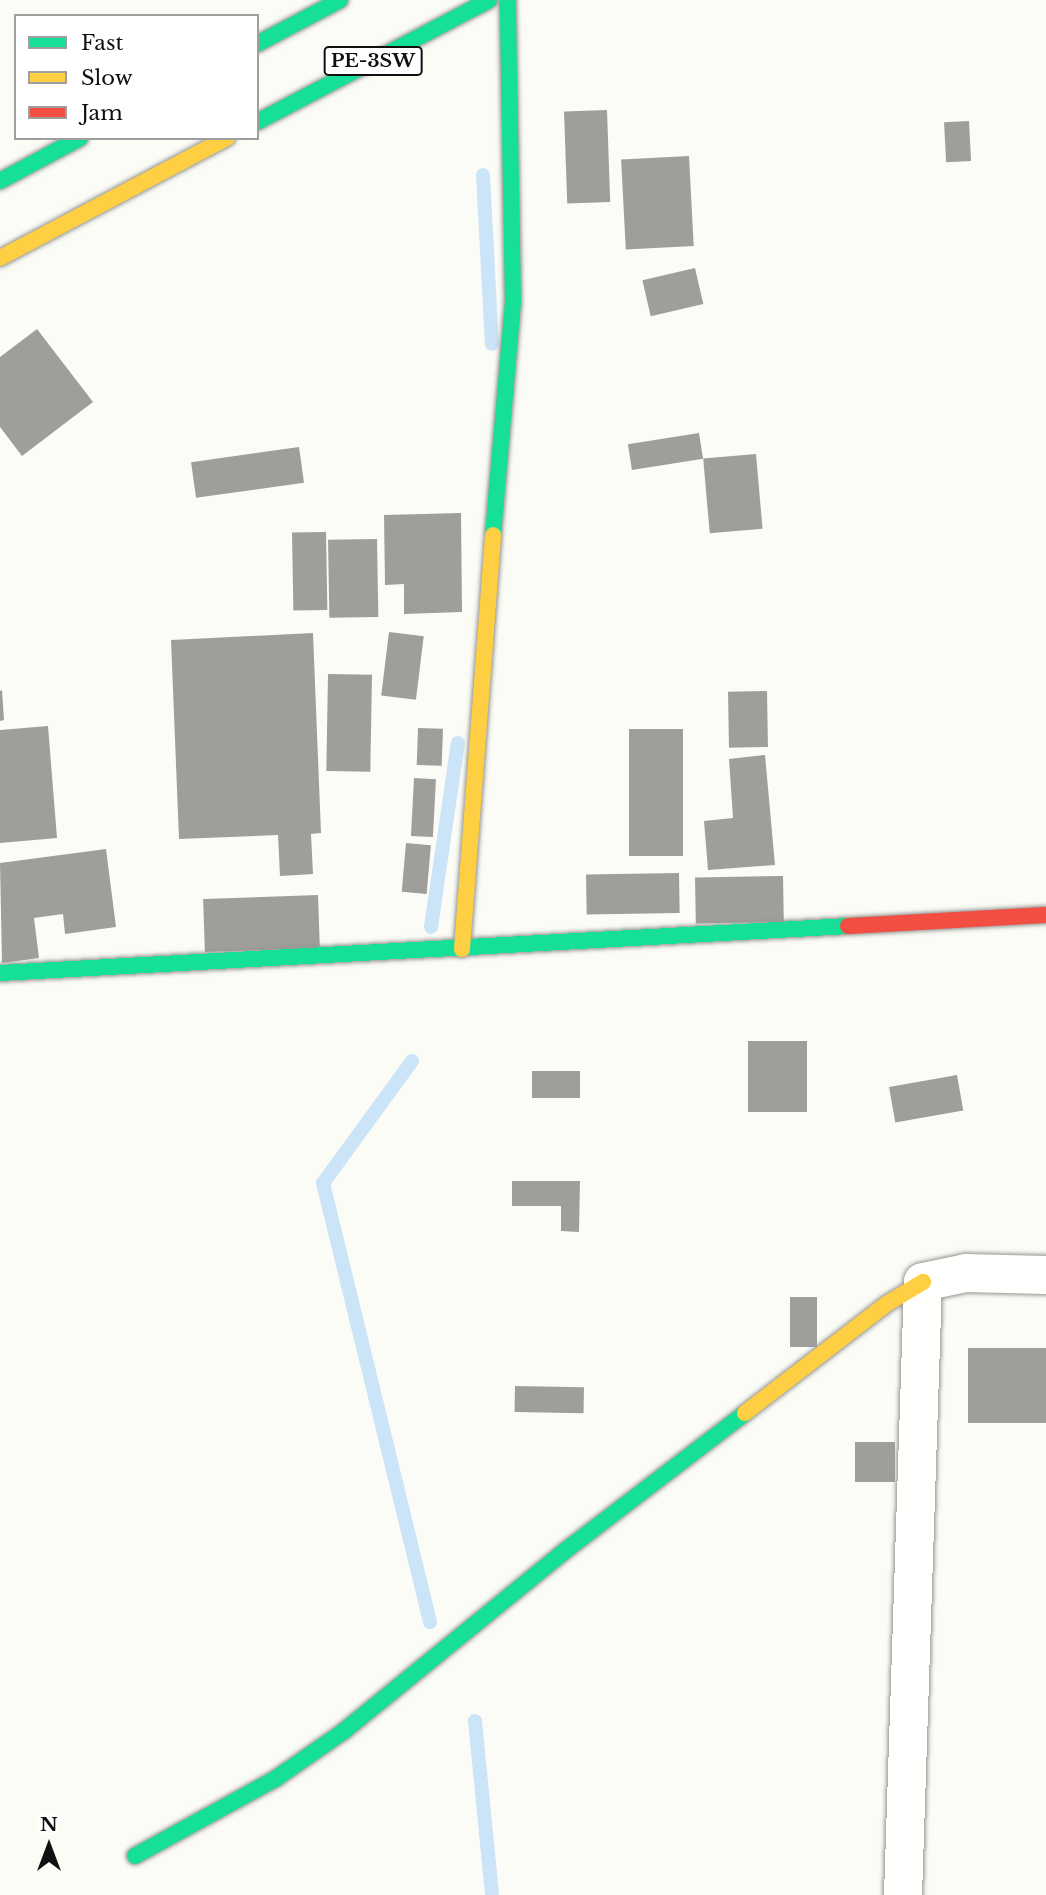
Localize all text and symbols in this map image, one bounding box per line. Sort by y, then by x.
legend [14,14,259,140]
text: Fast [81,30,123,56]
road number: PE-3SW [322,45,424,76]
text: Slow [81,65,133,91]
text: Jam [81,100,123,126]
north arrow [14,1811,84,1881]
text: N [40,1813,58,1836]

